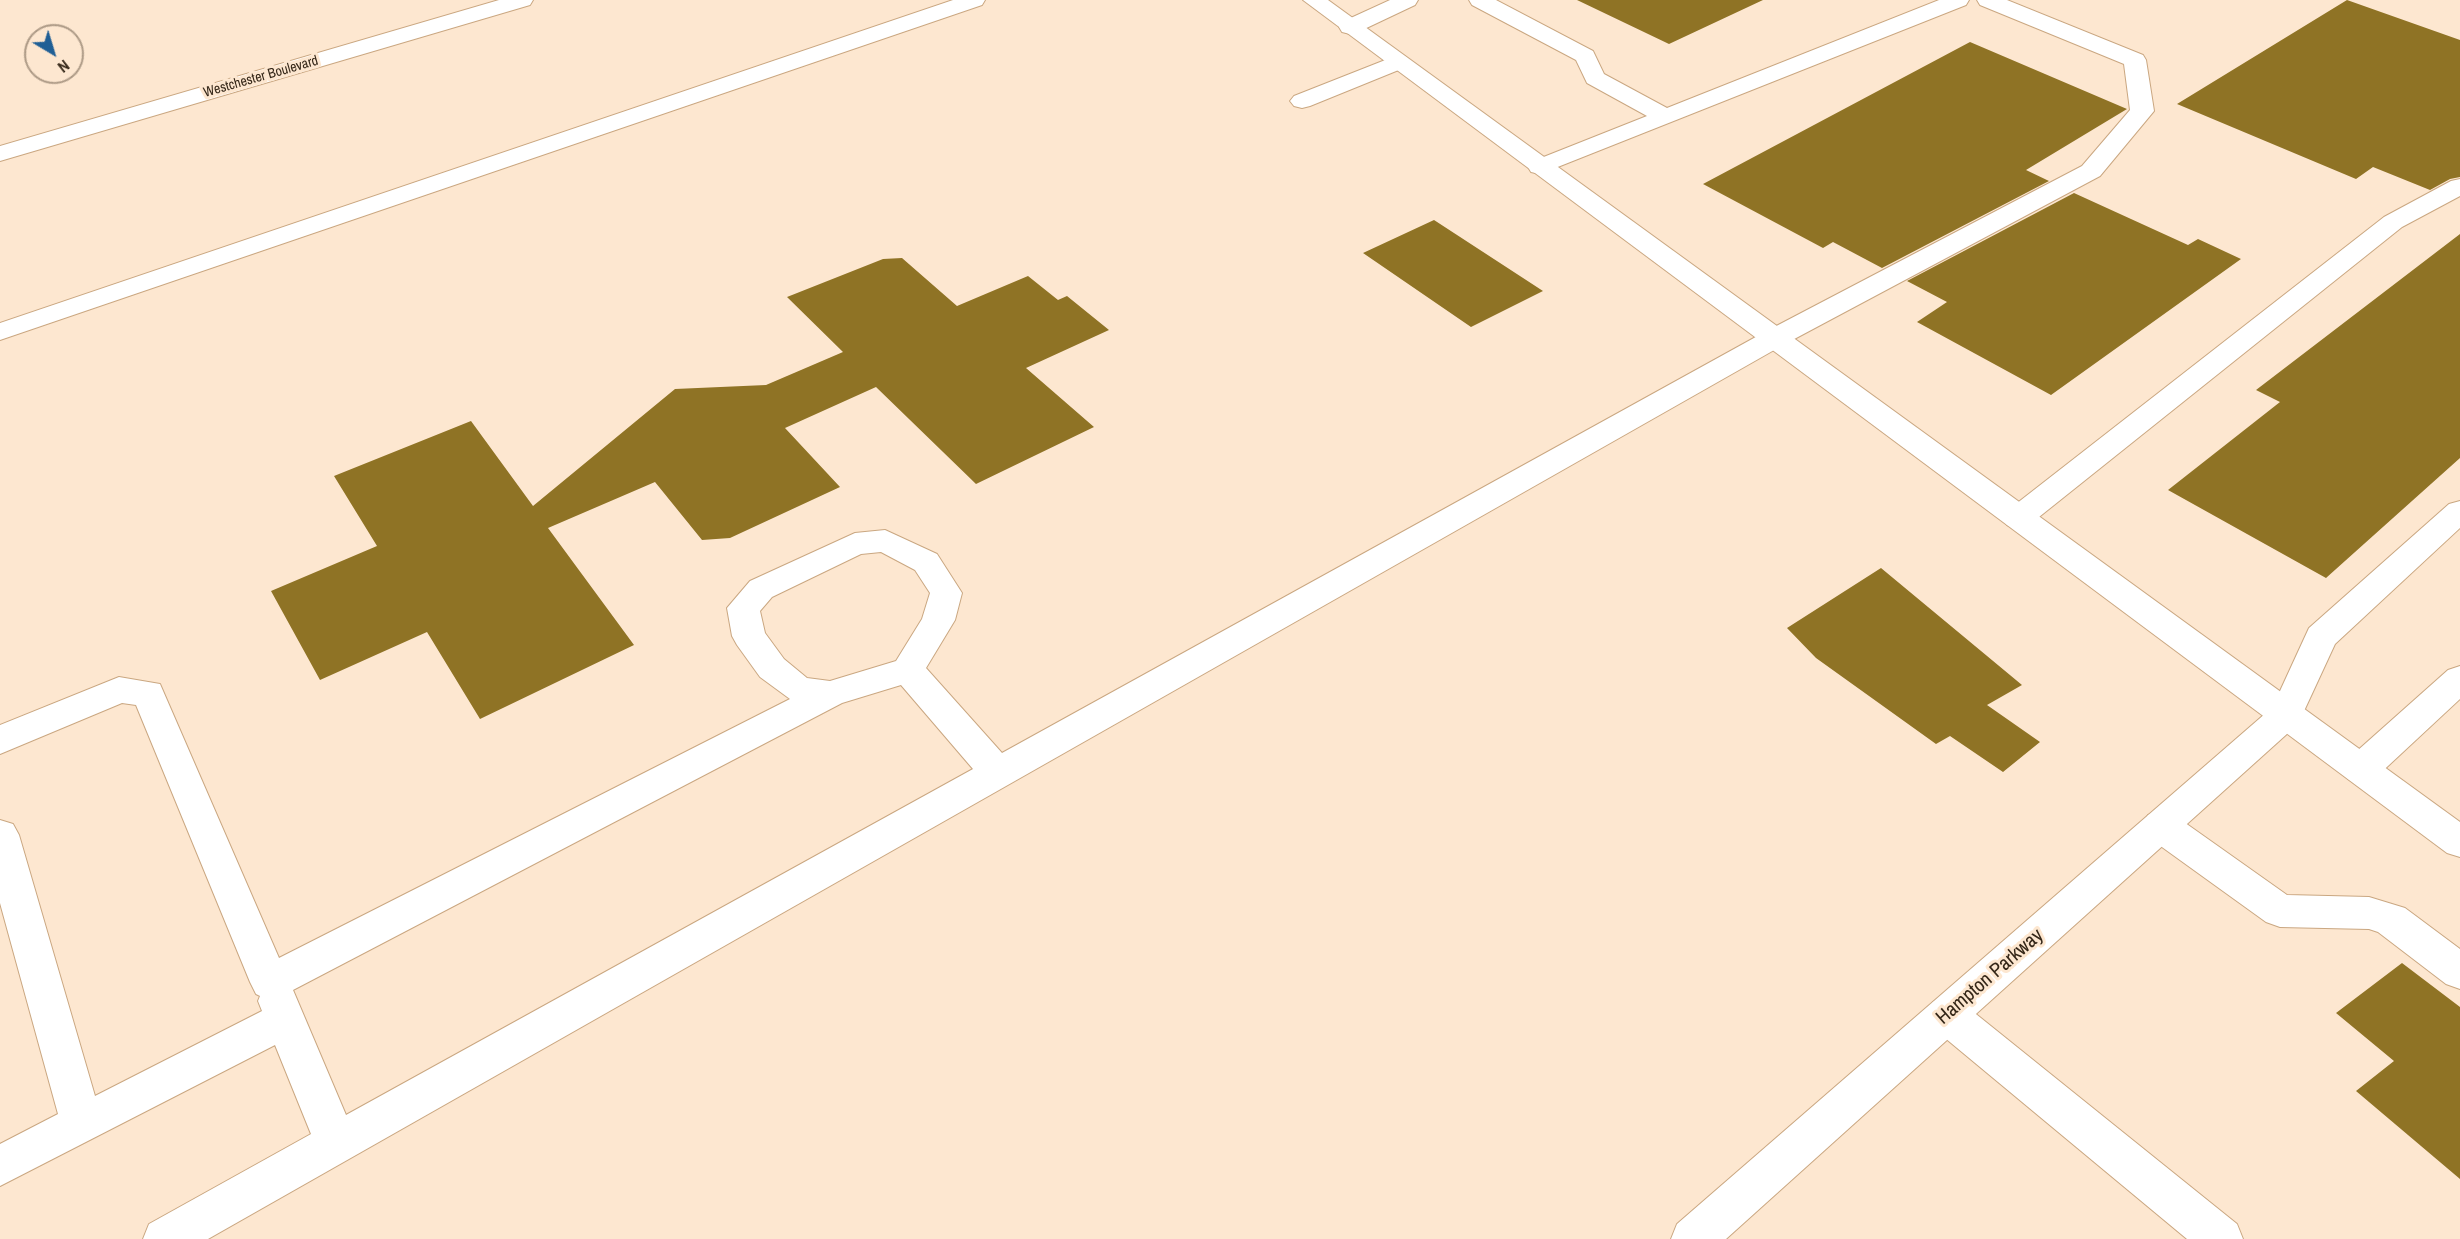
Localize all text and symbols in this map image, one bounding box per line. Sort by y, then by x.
north arrow [24,24,84,84]
street label: Westchester Boulevard [202,53,320,101]
text: N [53,55,74,78]
street label: Hampton Parkway [1932,924,2048,1030]

